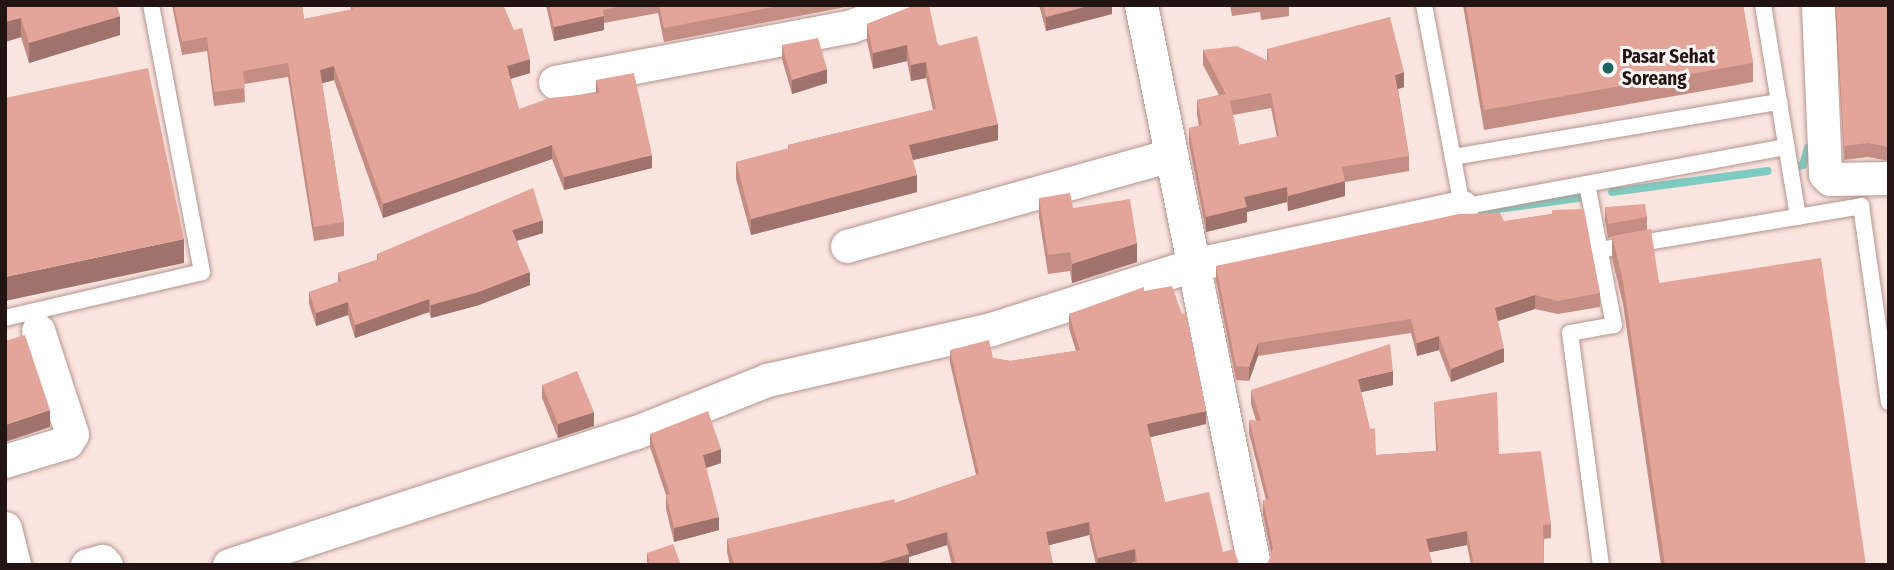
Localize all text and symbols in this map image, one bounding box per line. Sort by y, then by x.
place label: Pasar Sehat Soreang [1622,46,1715,90]
marker: Pasar Sehat Soreang [1600,60,1616,76]

